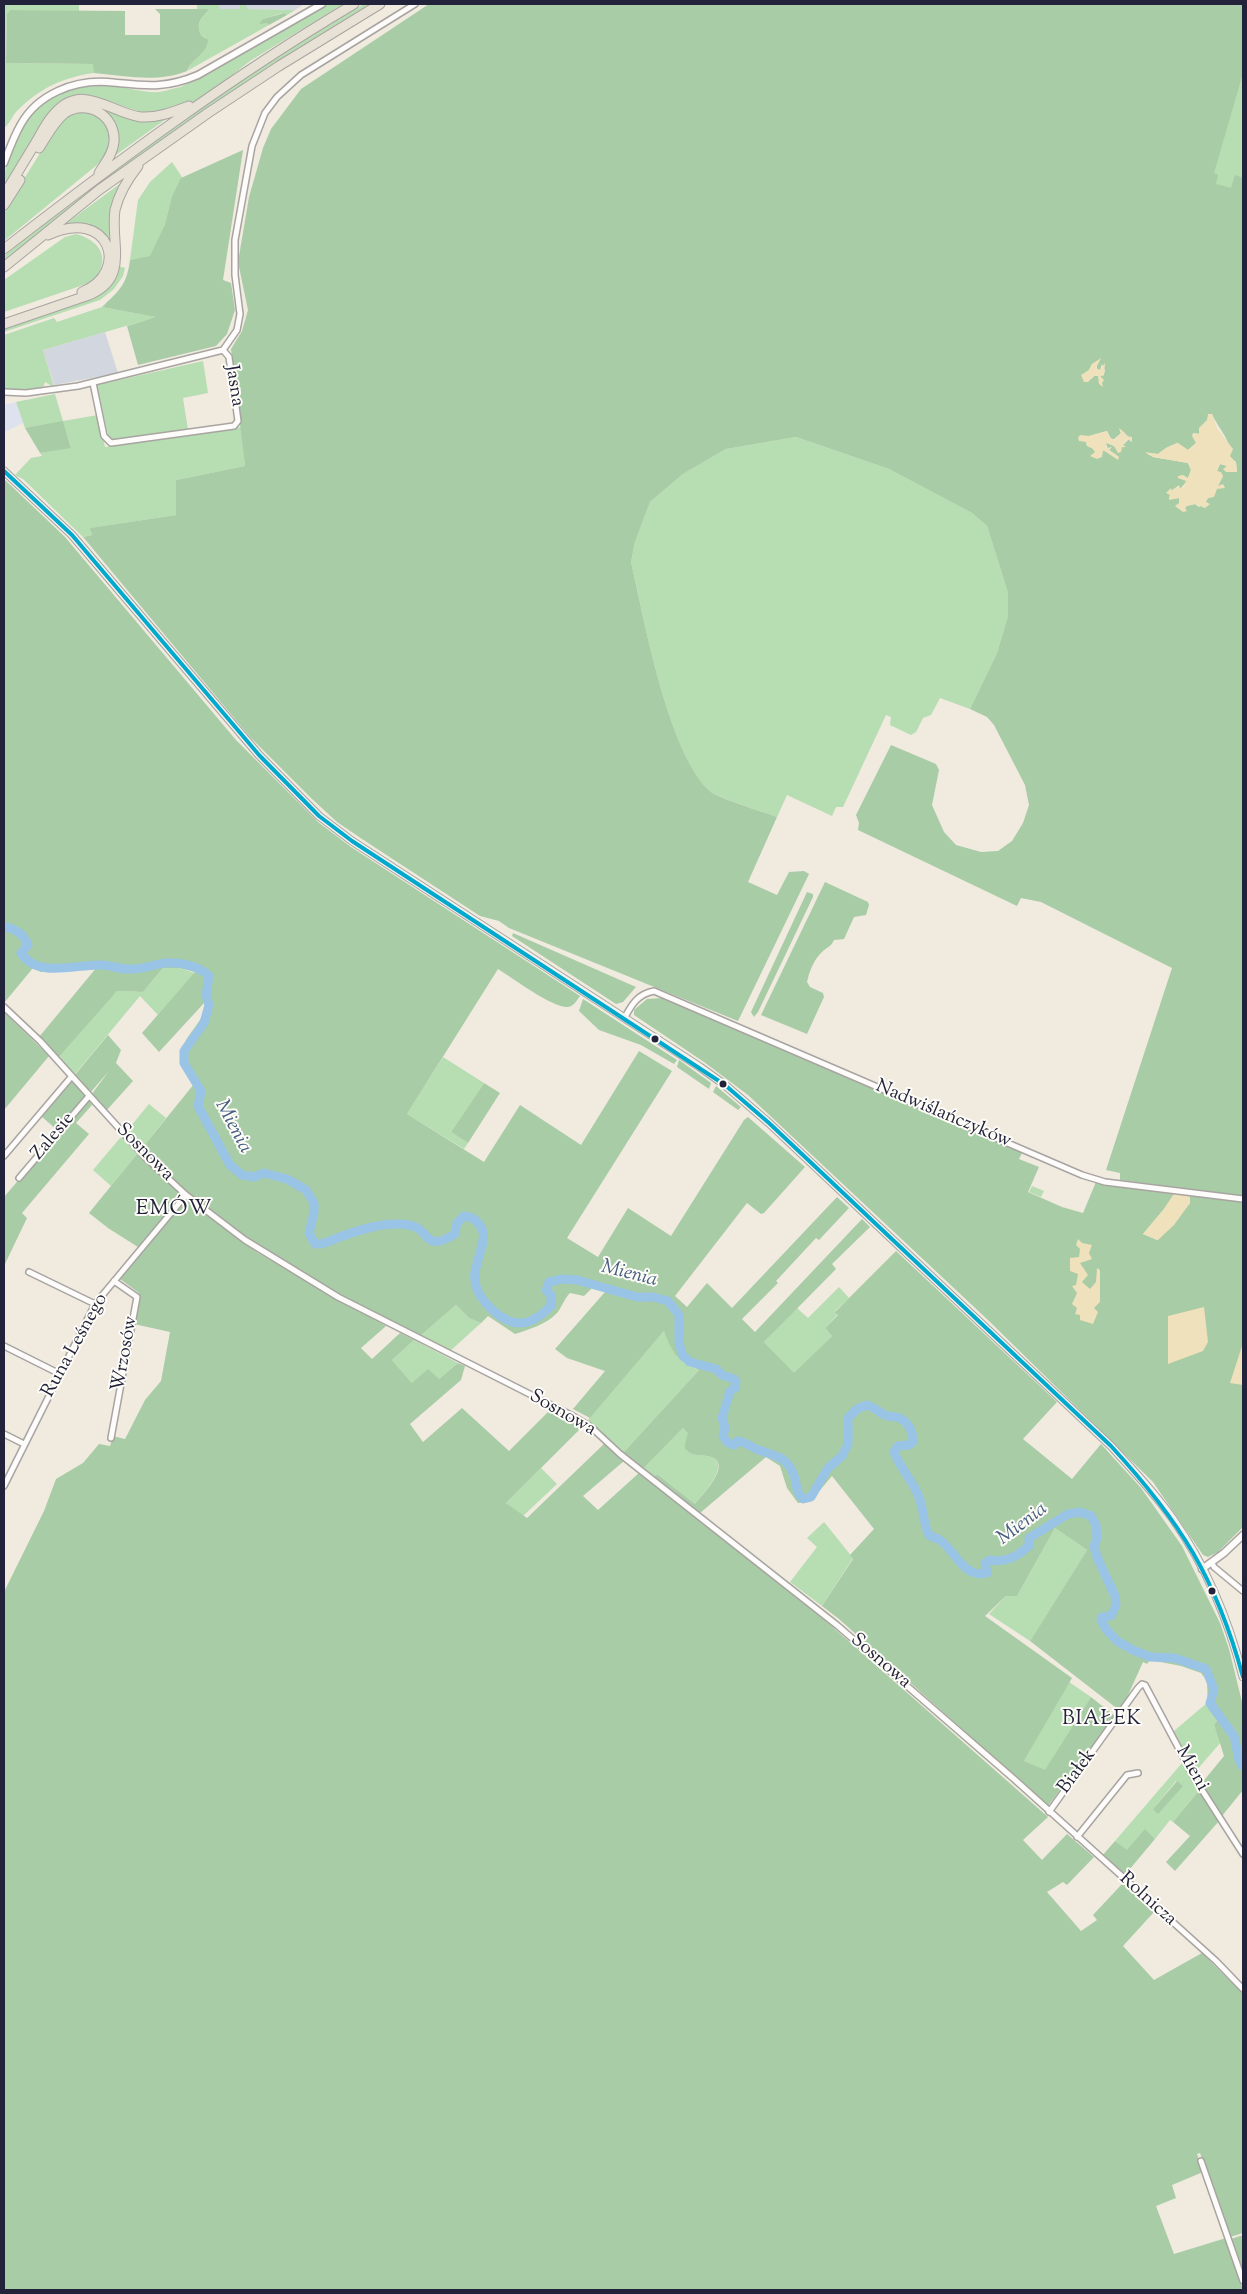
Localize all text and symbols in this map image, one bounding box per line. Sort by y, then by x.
street label: Jasna [218,364,248,408]
unlabelled marker [650,1034,660,1044]
street label: Nadwiślańczyków [872,1076,1014,1154]
unlabelled marker [718,1079,728,1089]
water label: Mienia [208,1096,256,1158]
street label: Zalesie [28,1109,80,1165]
street label: Sosnowa [110,1119,178,1187]
district label: EMÓW [135,1197,213,1223]
water label: Mienia [598,1256,660,1294]
street label: Runa Leśnego [38,1290,114,1402]
street label: Wrzosów [108,1314,144,1394]
street label: Sosnowa [525,1386,599,1442]
water label: Mienia [993,1498,1053,1552]
unlabelled marker [1207,1586,1217,1596]
street label: Sosnowa [845,1629,915,1695]
district label: BIAŁEK [1061,1709,1143,1733]
street label: Mieni [1169,1742,1213,1796]
street label: Białek [1054,1745,1102,1799]
street label: Rolnicza [1113,1868,1181,1932]

